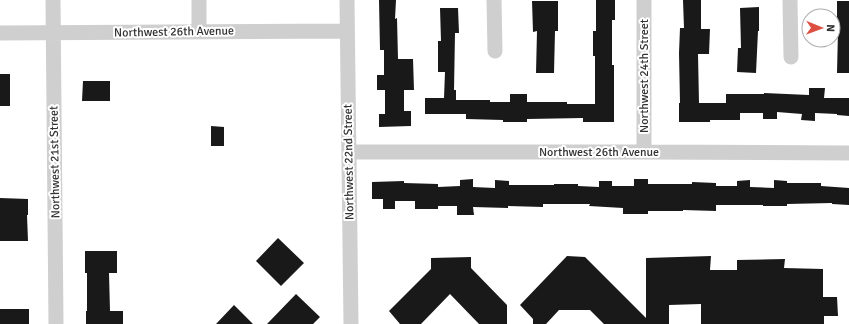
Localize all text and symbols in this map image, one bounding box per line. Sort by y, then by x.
north arrow [801,8,841,48]
street label: Northwest 24th Street [637,19,652,133]
street label: Northwest 26th Avenue [114,23,234,41]
text: N [824,24,837,32]
street label: Northwest 22nd Street [340,104,358,220]
street label: Northwest 21st Street [47,106,63,218]
street label: Northwest 26th Avenue [539,145,659,160]

